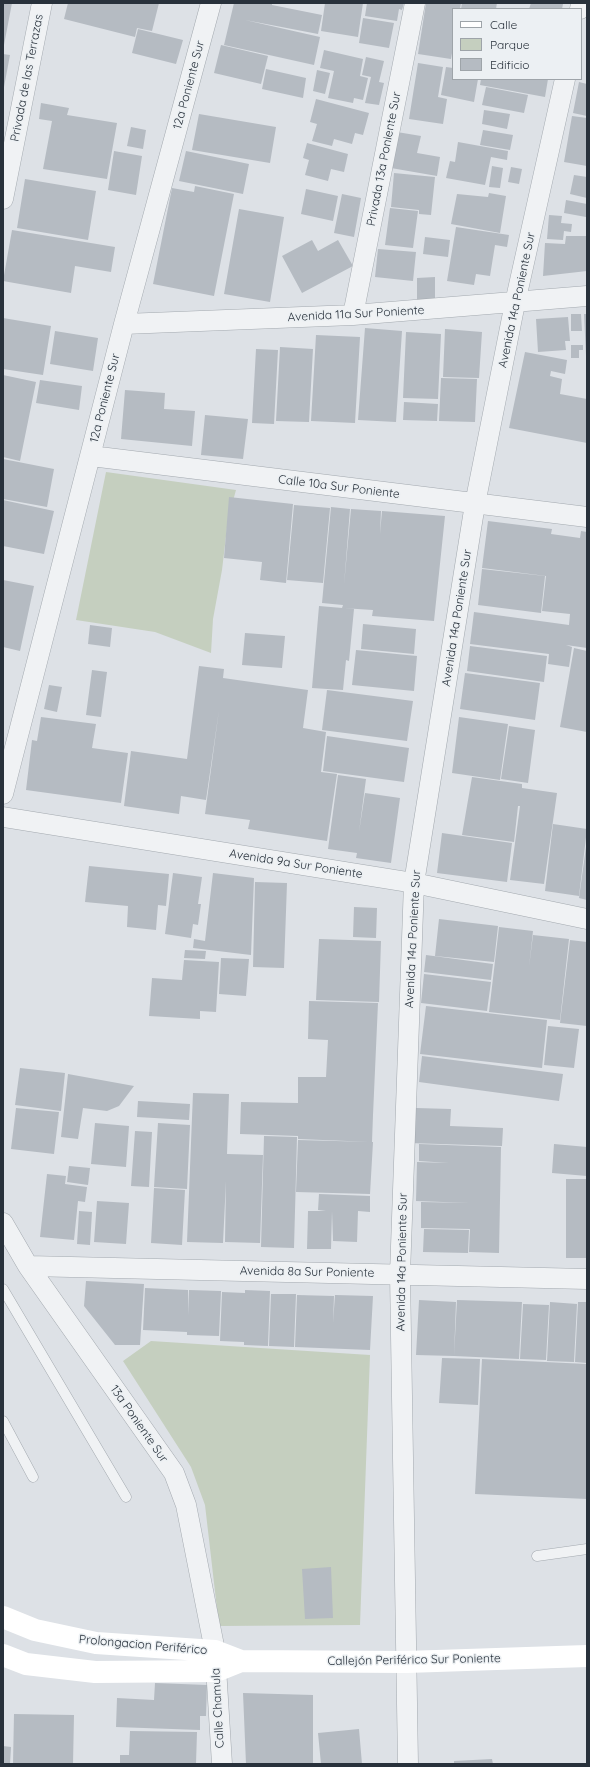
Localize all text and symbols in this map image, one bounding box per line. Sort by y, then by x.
legend [452,8,582,80]
street label: Privada de las Terrazas [8,13,46,143]
text: Calle [490,17,517,32]
text: Parque [490,37,530,52]
street label: 12a Poniente Sur [170,39,208,131]
text: Edificio [490,57,530,72]
street label: Privada 13a Poniente Sur [364,90,404,228]
street label: Avenida 14a Poniente Sur [496,231,538,369]
street label: Avenida 11a Sur Poniente [287,303,425,325]
street label: 12a Poniente Sur [87,352,123,444]
street label: Calle 10a Sur Poniente [277,472,401,502]
street label: Avenida 14a Poniente Sur [439,548,475,688]
street label: Avenida 9a Sur Poniente [228,846,364,882]
street label: Avenida 14a Poniente Sur [402,869,424,1009]
street label: Avenida 14a Poniente Sur [394,1193,410,1331]
street label: Avenida 8a Sur Poniente [240,1264,374,1280]
street label: 13a Poniente Sur [107,1383,171,1465]
street label: Prolongacion Periférico [78,1632,208,1658]
street label: Callejón Periférico Sur Poniente [327,1651,501,1669]
street label: Calle Chamula [209,1668,227,1748]

